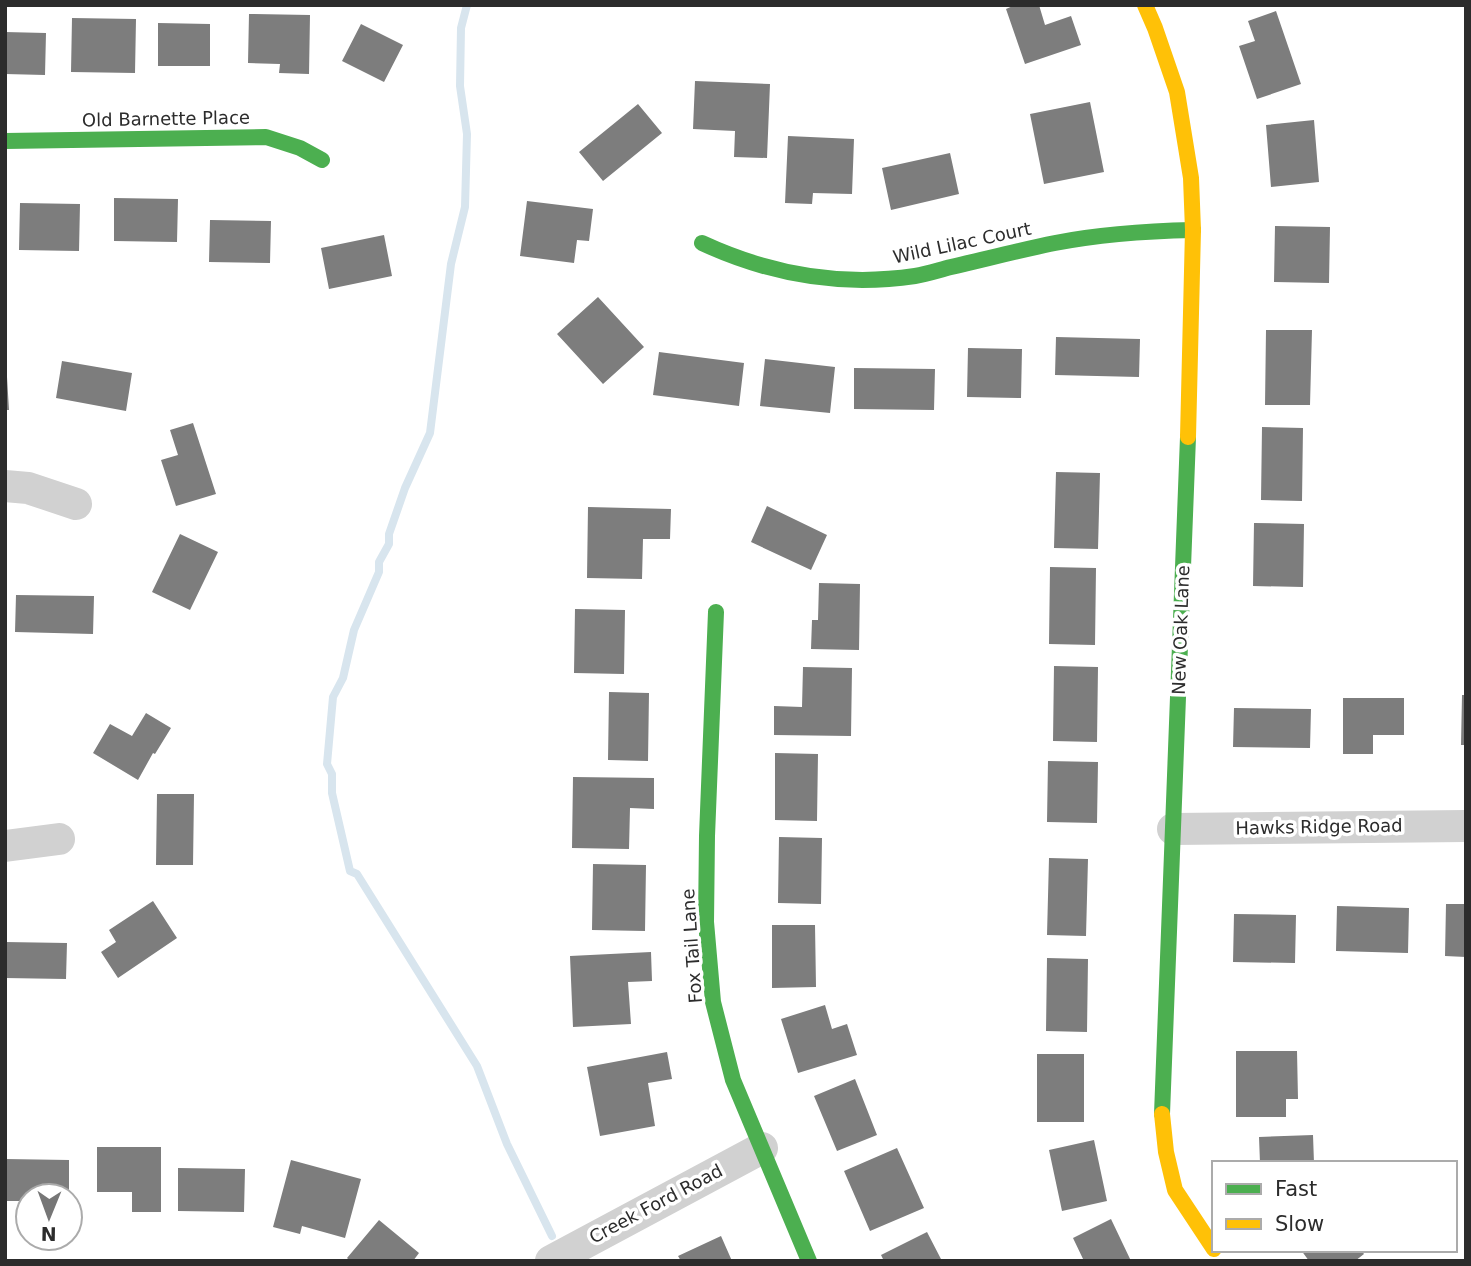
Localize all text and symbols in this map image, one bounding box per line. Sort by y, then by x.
street label: Old Barnette Place [82,107,250,130]
street label: Wild Lilac Court [891,218,1033,267]
street label: New Oak Lane [1168,565,1193,695]
street label: Hawks Ridge Road [1235,815,1403,838]
street label: Fox Tail Lane [677,888,706,1004]
street label: Creek Ford Road [585,1160,726,1248]
legend [1212,1161,1457,1252]
text: Fast [1275,1177,1317,1201]
north arrow [14,1182,84,1252]
text: Slow [1275,1212,1324,1236]
text: N [41,1223,57,1245]

